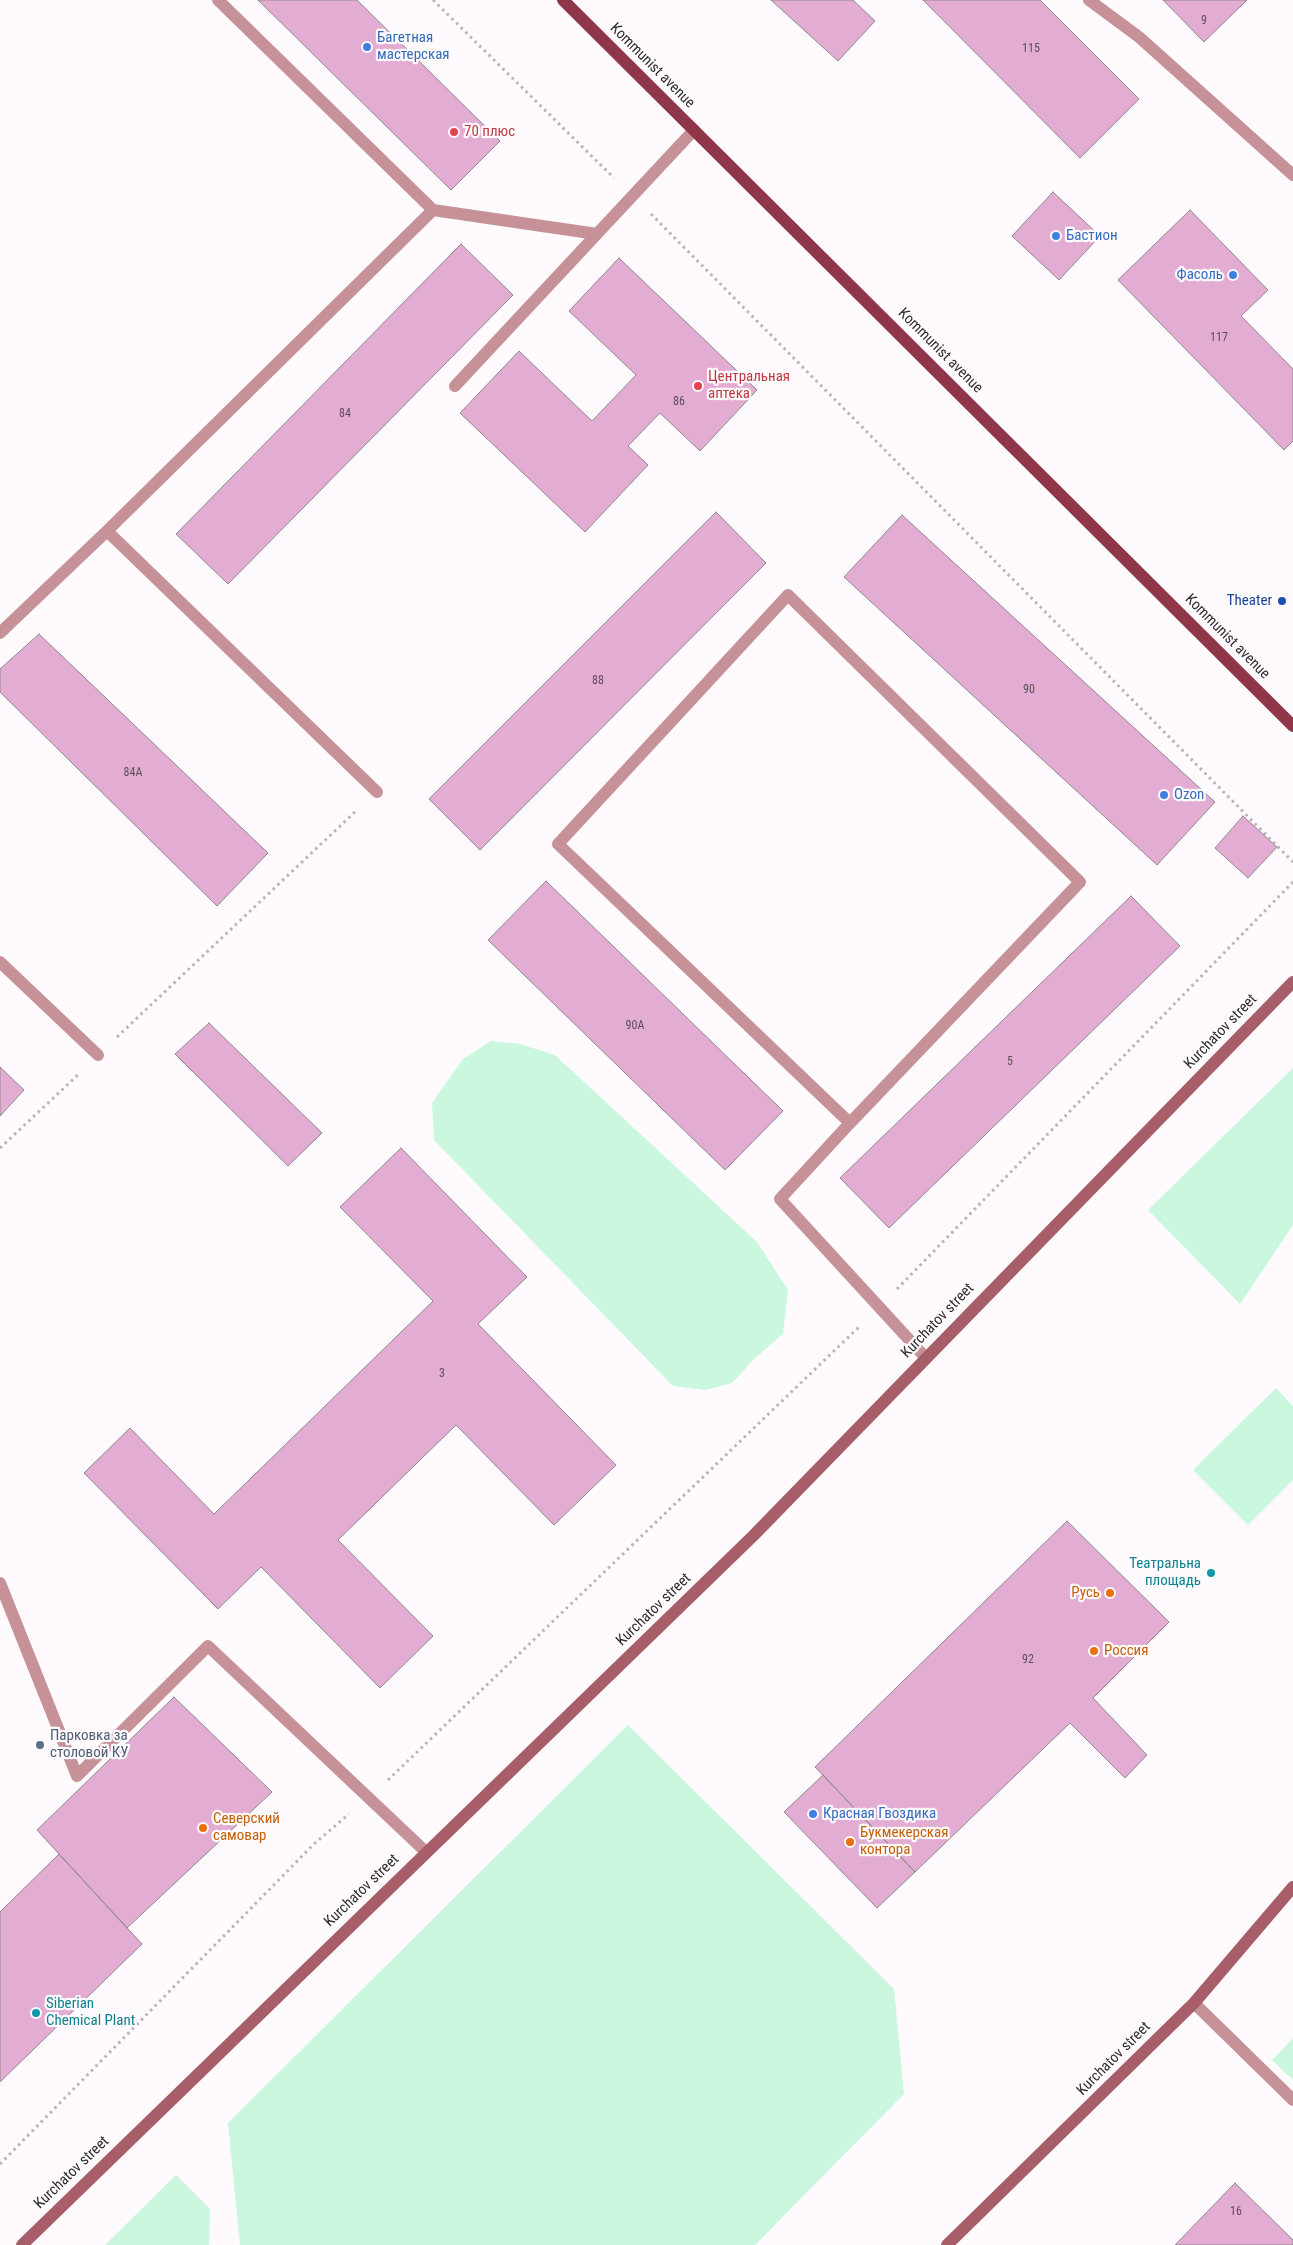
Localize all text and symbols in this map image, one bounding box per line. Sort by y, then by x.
house number: 9 [1201,14,1207,28]
street label: Kommunist avenue [606,20,698,112]
place label: Багетная мастерская [377,29,450,64]
marker: Багетная мастерская [361,41,373,53]
house number: 115 [1022,42,1040,56]
place label: 70 плюс [464,123,515,141]
marker: 70 плюс [448,126,460,138]
place label: Бастион [1066,227,1118,245]
marker: Бастион [1050,230,1062,242]
place label: Фасоль [1176,266,1223,284]
marker: Фасоль [1227,269,1239,281]
street label: Kommunist avenue [894,305,986,397]
house number: 117 [1210,331,1228,345]
place label: Центральная аптека [708,368,790,403]
marker: Центральная аптека [692,380,704,392]
house number: 86 [673,395,685,409]
house number: 84 [339,407,351,421]
street label: Kommunist avenue [1181,591,1273,683]
place label: Theater [1227,592,1272,610]
marker: Theater [1276,595,1288,607]
house number: 88 [592,674,604,688]
house number: 90 [1023,683,1035,697]
house number: 84А [124,766,142,780]
place label: Ozon [1174,786,1204,804]
marker: Ozon [1158,789,1170,801]
street label: Kurchatov street [1181,991,1261,1073]
house number: 90А [626,1019,644,1033]
house number: 5 [1007,1055,1013,1069]
street label: Kurchatov street [898,1280,978,1362]
house number: 3 [439,1367,445,1381]
place label: Театральна площадь [1129,1555,1201,1590]
marker: Театральна площадь [1205,1567,1217,1579]
street label: Kurchatov street [613,1570,695,1650]
place label: Русь [1071,1584,1100,1602]
marker: Русь [1104,1587,1116,1599]
place label: Россия [1104,1642,1148,1660]
marker: Россия [1088,1645,1100,1657]
house number: 92 [1022,1653,1034,1667]
place label: Парковка за столовой КУ [50,1727,128,1762]
marker: Парковка за столовой КУ [34,1739,46,1751]
place label: Красная Гвоздика [823,1805,936,1823]
marker: Красная Гвоздика [807,1808,819,1820]
place label: Северский самовар [213,1810,280,1845]
marker: Северский самовар [197,1822,209,1834]
place label: Букмекерская контора [860,1824,948,1859]
marker: Букмекерская контора [844,1836,856,1848]
street label: Kurchatov street [321,1851,403,1931]
place label: Siberian Chemical Plant [46,1995,135,2030]
marker: Siberian Chemical Plant [30,2007,42,2019]
street label: Kurchatov street [1073,2018,1155,2100]
street label: Kurchatov street [31,2133,113,2213]
house number: 16 [1230,2205,1242,2219]

